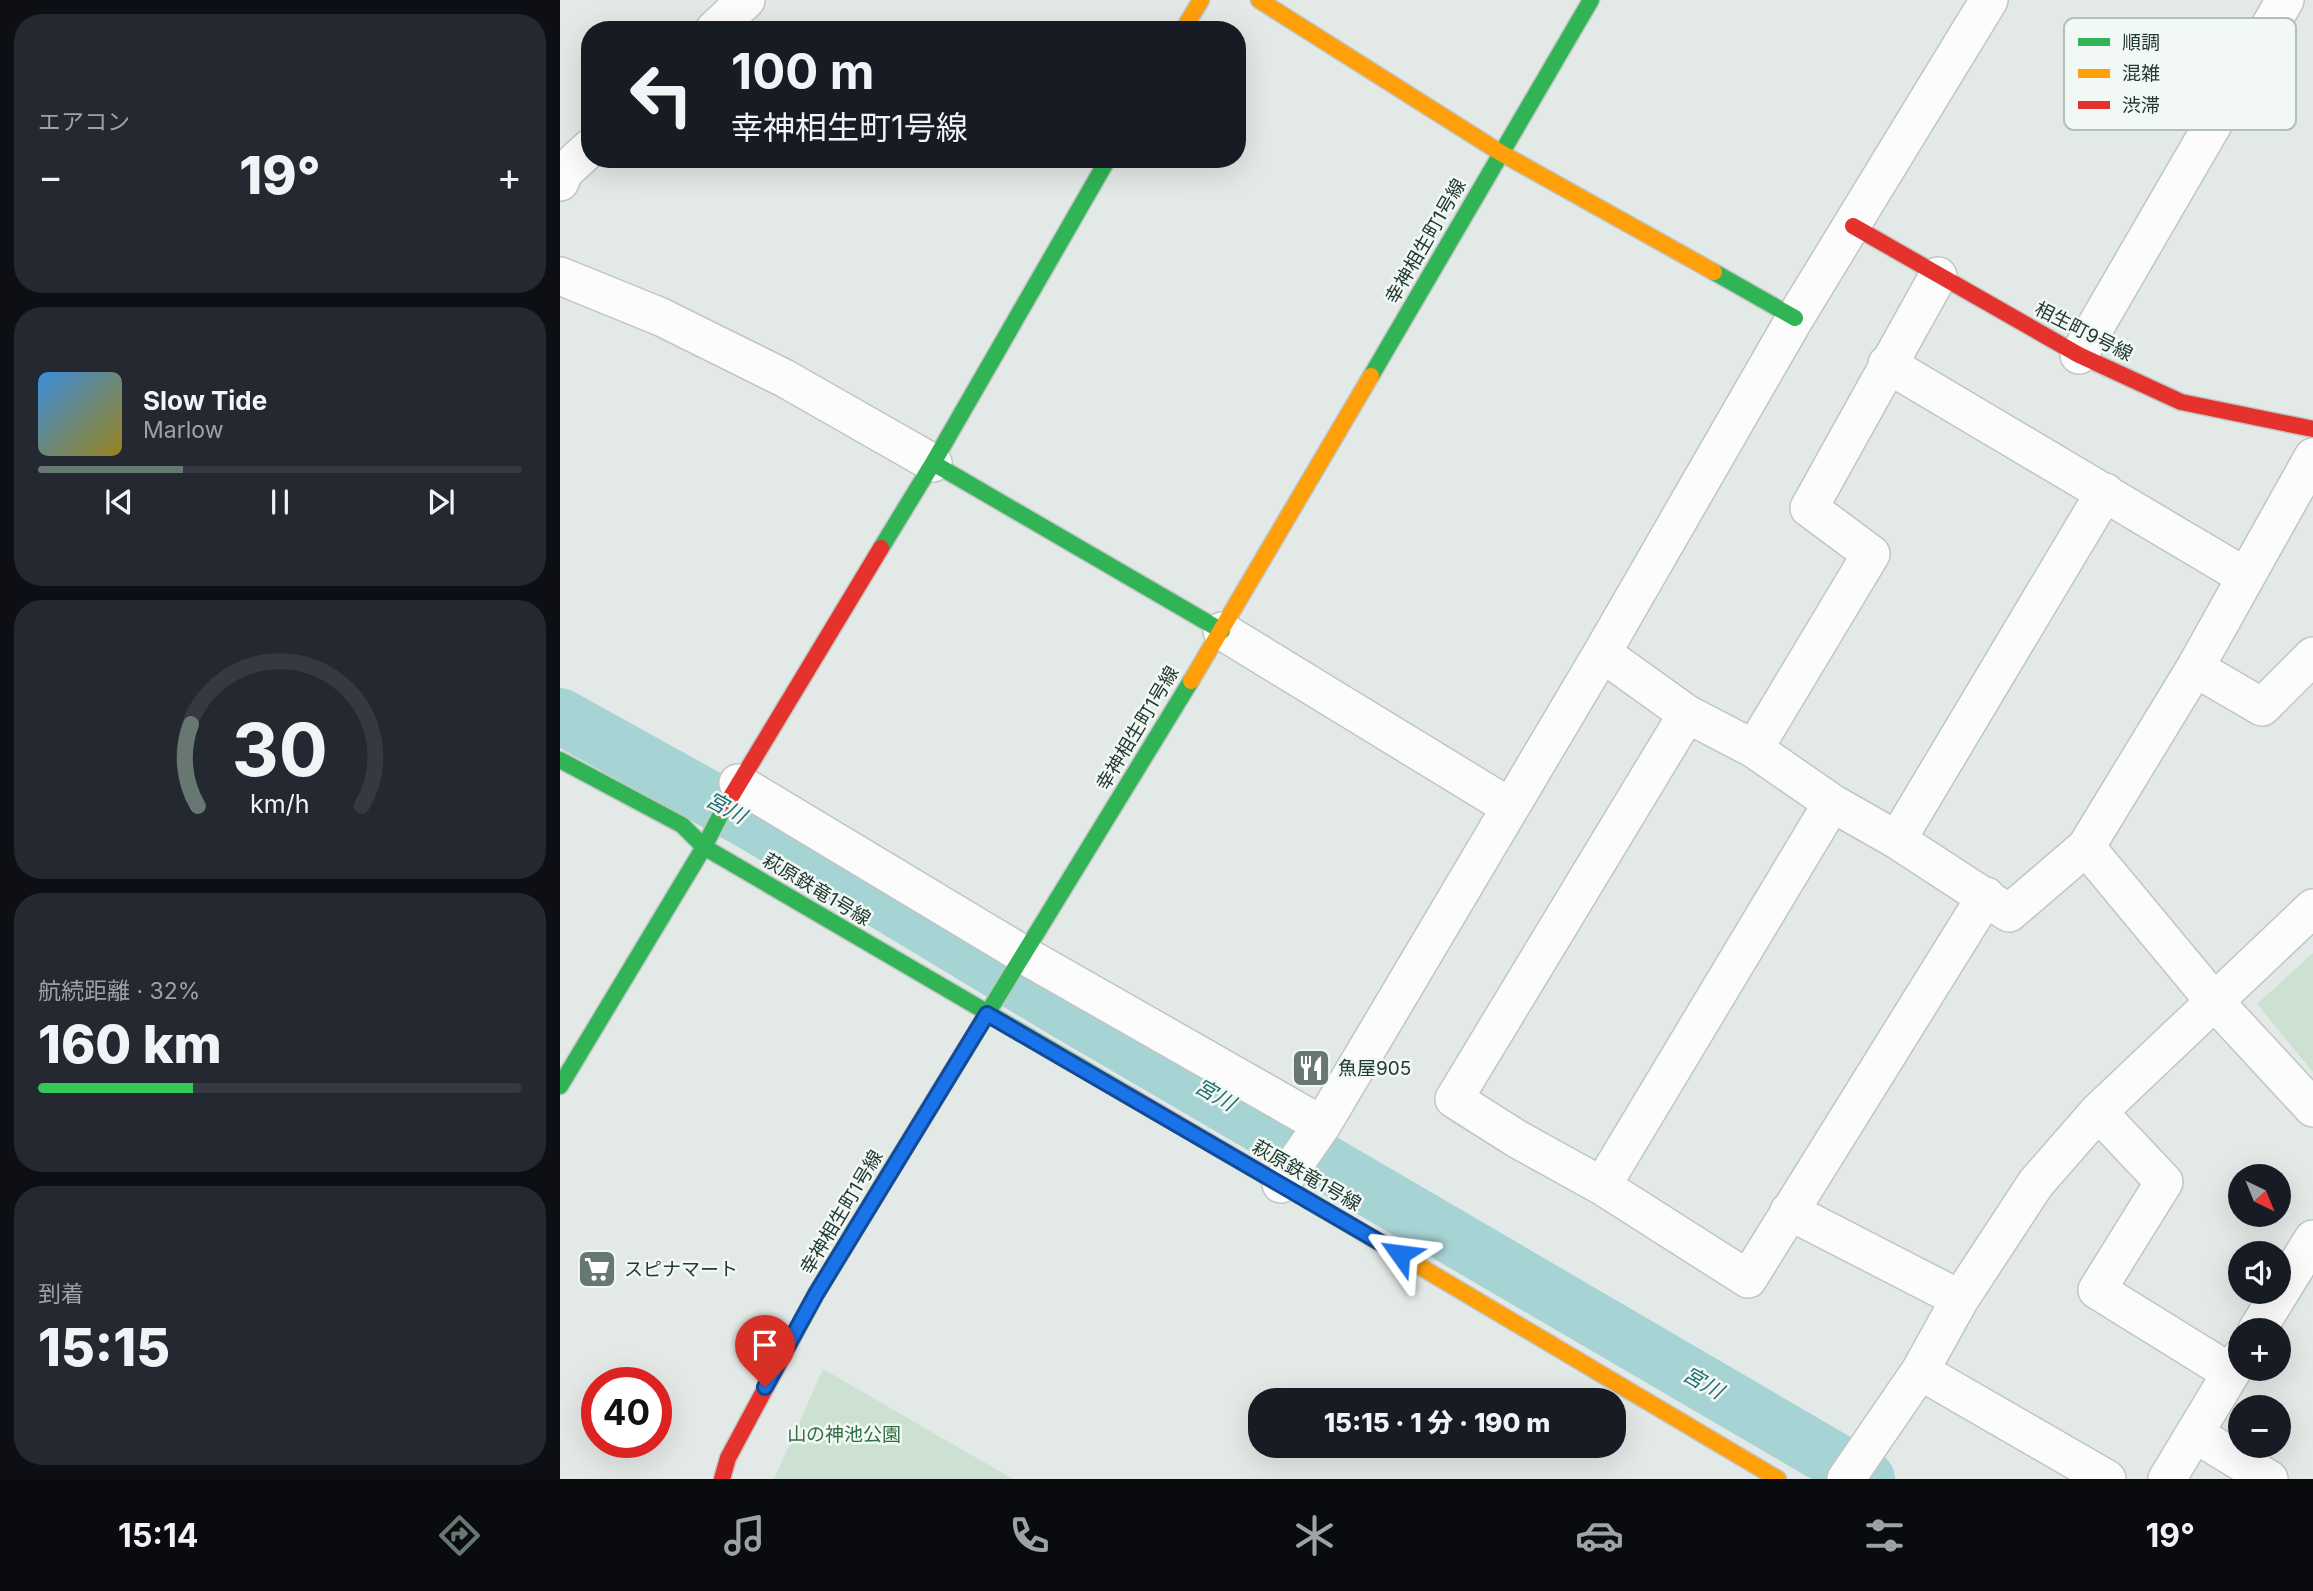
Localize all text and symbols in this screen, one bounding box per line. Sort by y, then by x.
legend [2064,18,2296,130]
text: 順調 [2122,31,2160,54]
text: 100 m [731,42,875,101]
icon: left [616,49,707,140]
text: 混雑 [2122,62,2160,85]
text: 渋滞 [2122,94,2160,117]
text: エアコン [38,108,130,136]
text: 幸神相生町1号線 [731,108,968,147]
text: 19° [239,144,321,207]
text: − [38,153,63,199]
text: + [497,153,522,199]
street label: 幸神相生町1号線 [1380,175,1471,308]
street label: 相生町9号線 [2031,297,2137,366]
text: Slow Tide [143,385,267,416]
text: Marlow [143,416,223,444]
icon: previous [100,483,138,521]
icon: pause [261,483,299,521]
icon: next [422,483,460,521]
street label: 幸神相生町1号線 [1091,662,1184,794]
text: 30 [232,705,328,794]
water label: 宮川 [702,786,752,830]
text: km/h [250,788,310,818]
street label: 萩原鉄竜1号線 [759,848,875,931]
text: 航続距離 · 32% [38,977,200,1005]
text: 160 km [38,1013,222,1076]
restaurant icon: 魚屋905 [1290,1047,1332,1089]
place label: 魚屋905 [1338,1057,1411,1080]
water label: 宮川 [1191,1073,1241,1117]
street label: 萩原鉄竜1号線 [1248,1135,1365,1216]
street label: 幸神相生町1号線 [795,1146,888,1278]
north arrow [2228,1164,2291,1227]
map controls [2228,1164,2291,1458]
position arrow [1363,1217,1437,1291]
button: sound [2228,1241,2291,1304]
supermarket icon: スピナマート [576,1248,618,1290]
place label: スピナマート [624,1258,738,1281]
text: 到着 [38,1280,84,1308]
pin [735,1315,795,1387]
text: 15:15 [38,1316,170,1379]
button: + [2228,1318,2291,1381]
icon: arrive [746,1326,784,1364]
water label: 宮川 [1679,1361,1729,1405]
speed limit sign: 40 [581,1367,672,1458]
button: − [2228,1395,2291,1458]
text: 15:15 · 1 分 · 190 m [1324,1407,1550,1438]
park label: 山の神池公園 [787,1423,901,1446]
icon: directions [435,1511,484,1560]
icon: music [720,1511,769,1560]
icon: phone [1005,1511,1054,1560]
icon: climate [1290,1511,1339,1560]
icon: car [1575,1511,1624,1560]
icon: filters [1860,1511,1909,1560]
text: 15:14 [118,1516,198,1555]
text: 19° [2146,1516,2195,1555]

